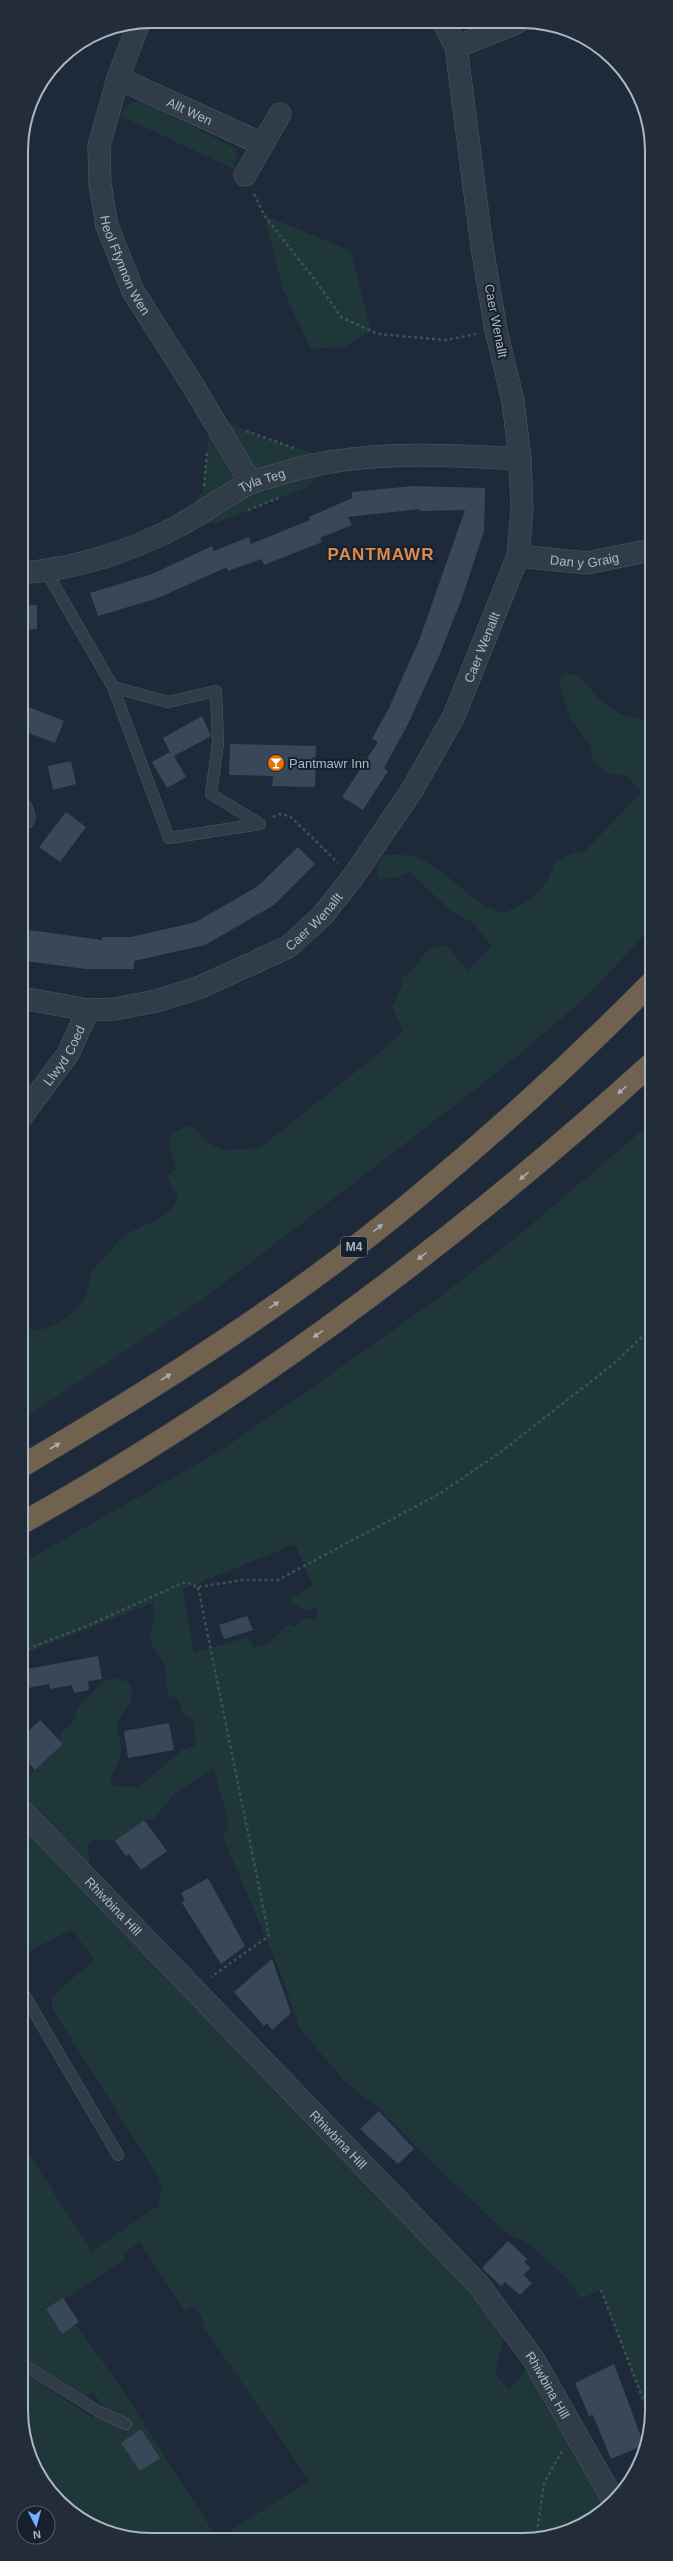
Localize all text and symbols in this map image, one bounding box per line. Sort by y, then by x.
street label: Allt Wen [165,94,215,128]
street label: Heol Ffynnon Wen [98,214,154,318]
street label: Caer Wenallt [481,283,511,360]
street label: Tyla Teg [236,465,287,495]
district label: PANTMAWR [328,545,434,564]
street label: Dan y Graig [549,549,620,571]
street label: Caer Wenallt [461,609,503,685]
bar icon: Pantmawr Inn [266,753,286,773]
place label: Pantmawr Inn [289,756,369,771]
street label: Caer Wenallt [282,889,345,953]
street label: Llwyd Coed [40,1023,88,1088]
one-way arrow [617,1086,627,1095]
one-way arrow [519,1171,530,1180]
one-way arrow [373,1224,384,1232]
road number: M4 [341,1237,367,1257]
one-way arrow [417,1252,428,1261]
one-way arrow [269,1301,279,1309]
one-way arrow [313,1330,323,1338]
one-way arrow [160,1374,172,1381]
one-way arrow [49,1443,61,1450]
street label: Rhiwbina Hill [82,1874,145,1938]
street label: Rhiwbina Hill [307,2107,370,2172]
street label: Rhiwbina Hill [523,2348,573,2421]
north arrow [16,2505,56,2545]
text: N [32,2529,42,2541]

